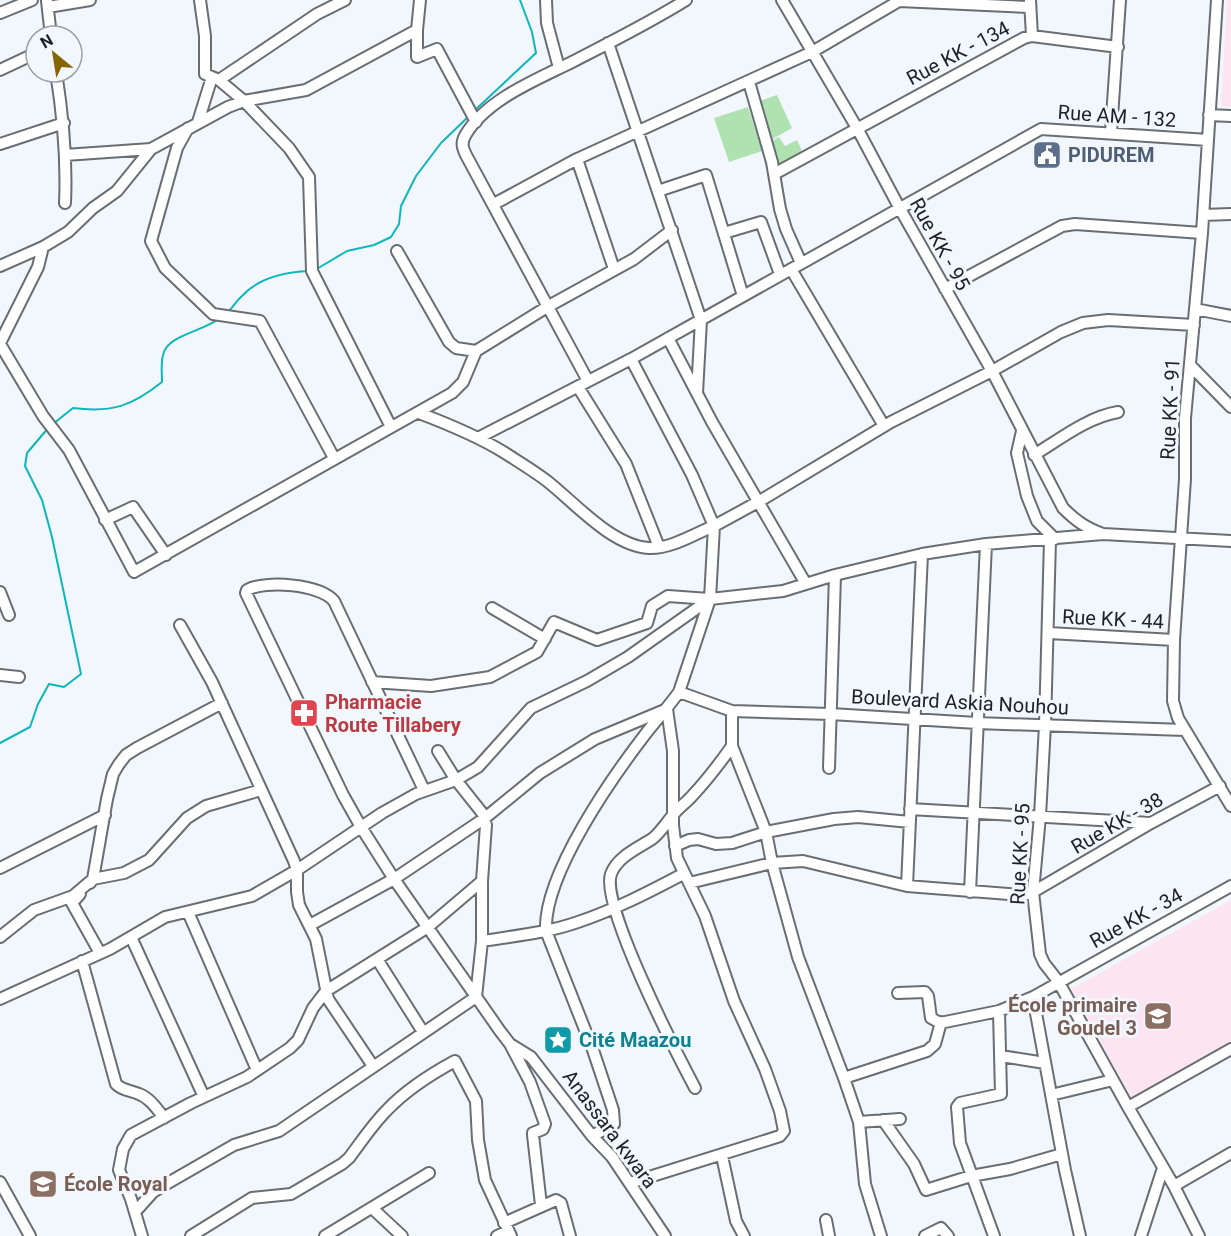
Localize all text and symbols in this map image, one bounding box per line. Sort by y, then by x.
street label: Rue KK - 134 [902,16,1014,90]
north arrow [24,24,84,84]
text: N [37,30,56,52]
street label: Rue AM - 132 [1057,100,1177,132]
public building icon: PIDUREM [1031,139,1063,171]
place label: PIDUREM [1068,143,1155,167]
street label: Rue KK - 95 [905,194,975,294]
street label: Rue KK - 91 [1155,357,1185,461]
street label: Rue KK - 44 [1061,604,1165,634]
street label: Boulevard Askia Nouhou [851,684,1069,720]
place label: Pharmacie Route Tillabery [325,690,462,737]
pharmacy icon: Pharmacie Route Tillabery [288,697,320,729]
street label: Rue KK - 38 [1067,787,1167,859]
street label: Rue KK - 95 [1005,802,1035,906]
street label: Rue KK - 34 [1086,883,1186,953]
place label: École primaire Goudel 3 [1008,993,1137,1040]
school or university icon: École primaire Goudel 3 [1142,1000,1174,1032]
place icon: Cité Maazou [542,1024,574,1056]
place label: Cité Maazou [579,1028,691,1052]
street label: Anassara kwara [558,1065,662,1193]
school or university icon: École Royal [27,1168,59,1200]
place label: École Royal [64,1172,168,1196]

